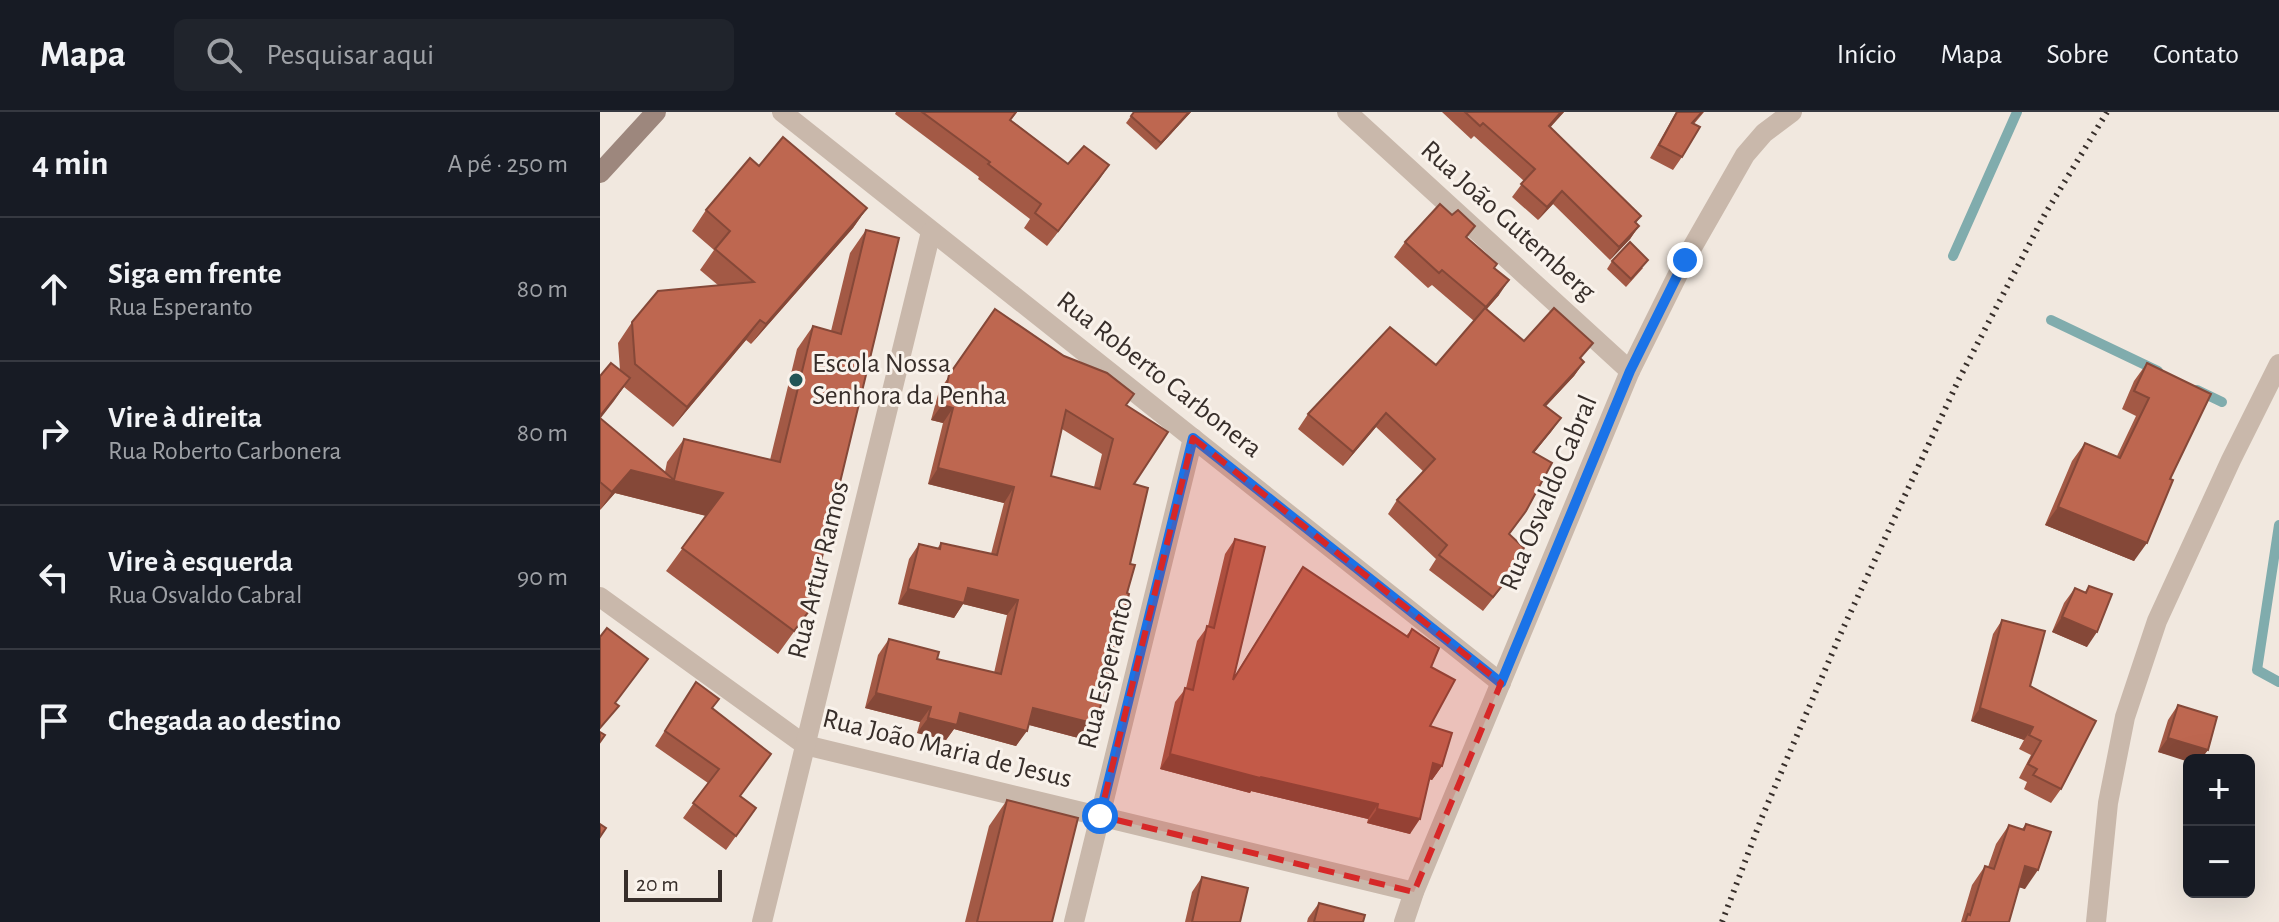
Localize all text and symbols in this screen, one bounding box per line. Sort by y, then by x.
search box [174,19,734,91]
icon: search [202,33,246,77]
text: Mapa [40,36,126,74]
text: Pesquisar aqui [266,40,434,70]
text: Início [1837,41,1897,69]
text: Mapa [1941,41,2002,69]
text: Sobre [2046,41,2109,69]
text: Contato [2153,41,2239,69]
street label: Rua João Gutemberg [1415,136,1601,307]
text: 4 min [32,147,109,181]
text: A pé · 250 m [447,151,568,177]
route end [1667,242,1703,278]
text: Siga em frente [108,259,282,289]
icon: ahead [32,267,76,311]
text: 80 m [517,276,568,302]
street label: Rua Roberto Carbonera [1051,287,1267,464]
text: Rua Esperanto [108,294,253,320]
place label: Escola Nossa Senhora da Penha [812,350,1007,410]
marker: Escola Nossa Senhora da Penha [787,371,805,389]
street label: Rua Osvaldo Cabral [1495,391,1603,595]
text: Vire à direita [108,403,262,433]
icon: right [32,411,76,455]
text: 80 m [517,420,568,446]
text: Rua Roberto Carbonera [108,438,342,464]
street label: Rua Artur Ramos [783,478,855,662]
text: Vire à esquerda [108,547,293,577]
icon: left [32,555,76,599]
text: 90 m [517,564,568,590]
text: Rua Osvaldo Cabral [108,582,302,608]
street label: Rua Esperanto [1074,594,1138,752]
icon: arrive [32,699,76,743]
street label: Rua João Maria de Jesus [819,704,1075,794]
text: Chegada ao destino [108,706,341,736]
map controls [2183,754,2255,898]
button: + [2183,754,2255,826]
route start [1082,798,1118,834]
button: − [2183,826,2255,898]
scale bar [624,866,722,902]
text: 20 m [636,873,679,895]

